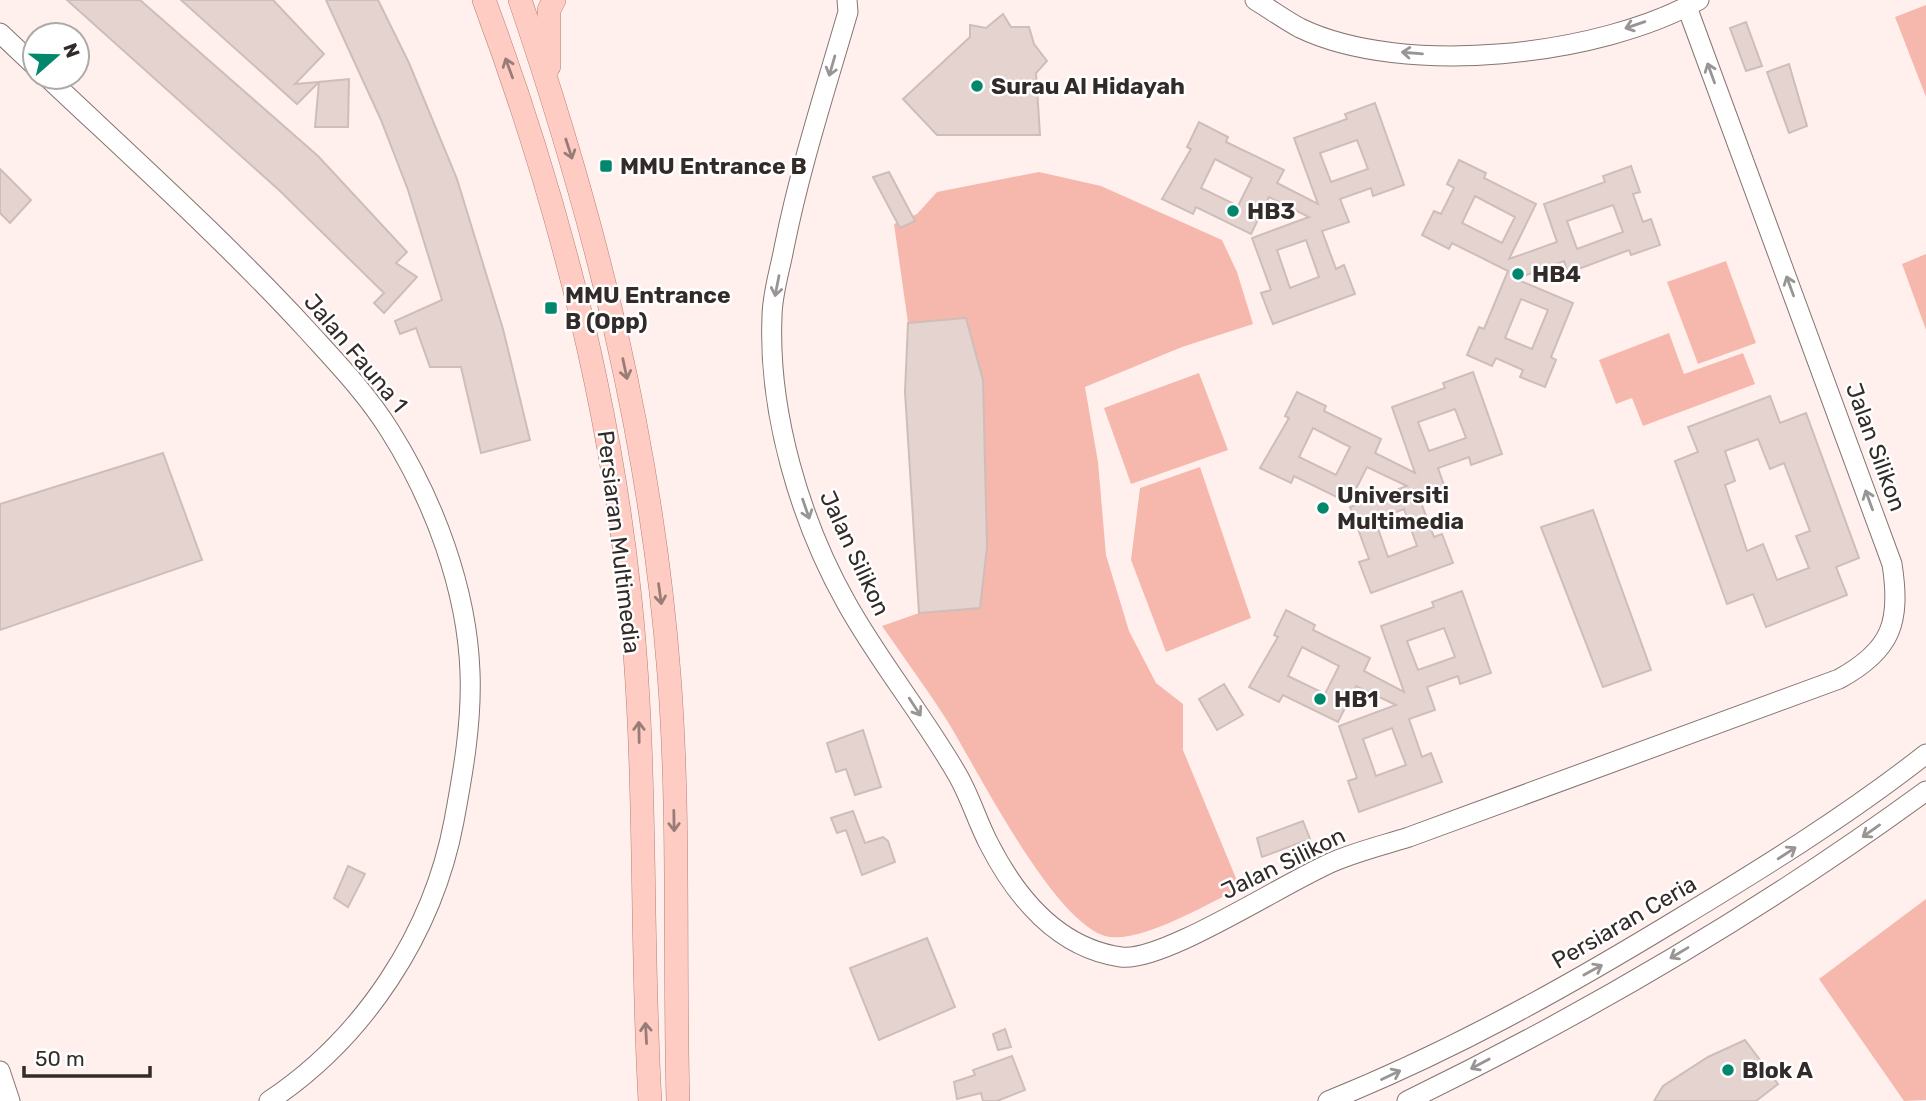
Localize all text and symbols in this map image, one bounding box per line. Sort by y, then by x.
one-way arrow [1625,20,1647,32]
north arrow [21,21,91,91]
text: N [58,40,85,61]
one-way arrow [1401,46,1424,59]
one-way arrow [825,55,838,77]
one-way arrow [502,58,515,80]
one-way arrow [1704,62,1716,84]
place label: Surau Al Hidayah [991,72,1185,100]
marker: Surau Al Hidayah [969,78,985,94]
one-way arrow [564,137,577,159]
place label: MMU Entrance B [620,152,807,180]
marker: MMU Entrance B [598,158,614,174]
place label: HB3 [1247,197,1295,225]
marker: HB3 [1225,203,1241,219]
place label: HB4 [1532,260,1581,288]
marker: HB4 [1510,266,1526,282]
one-way arrow [769,275,783,297]
one-way arrow [1783,276,1795,298]
place label: MMU Entrance B (Opp) [565,281,731,335]
street label: Jalan Fauna 1 [298,288,414,418]
marker: MMU Entrance B (Opp) [543,300,559,316]
one-way arrow [618,357,632,380]
street label: Jalan Silikon [1840,379,1912,515]
street label: Persiaran Multimedia [591,429,647,655]
place label: Universiti Multimedia [1337,481,1464,535]
street label: Jalan Silikon [814,486,896,620]
one-way arrow [1861,489,1874,511]
one-way arrow [800,498,813,520]
marker: Universiti Multimedia [1315,500,1331,516]
one-way arrow [654,582,667,605]
place label: HB1 [1334,685,1379,713]
marker: HB1 [1312,691,1328,707]
one-way arrow [908,697,922,716]
one-way arrow [632,721,646,744]
one-way arrow [668,809,681,832]
street label: Jalan Silikon [1216,821,1350,905]
one-way arrow [1862,824,1881,838]
one-way arrow [1777,845,1797,859]
street label: Persiaran Ceria [1547,869,1701,975]
one-way arrow [1670,947,1690,961]
one-way arrow [1582,963,1602,977]
one-way arrow [640,1022,653,1045]
scale bar [24,1034,150,1078]
text: 50 m [35,1046,85,1071]
place label: Blok A [1742,1056,1813,1084]
one-way arrow [1471,1057,1491,1071]
marker: Blok A [1720,1062,1736,1078]
one-way arrow [1380,1068,1401,1081]

